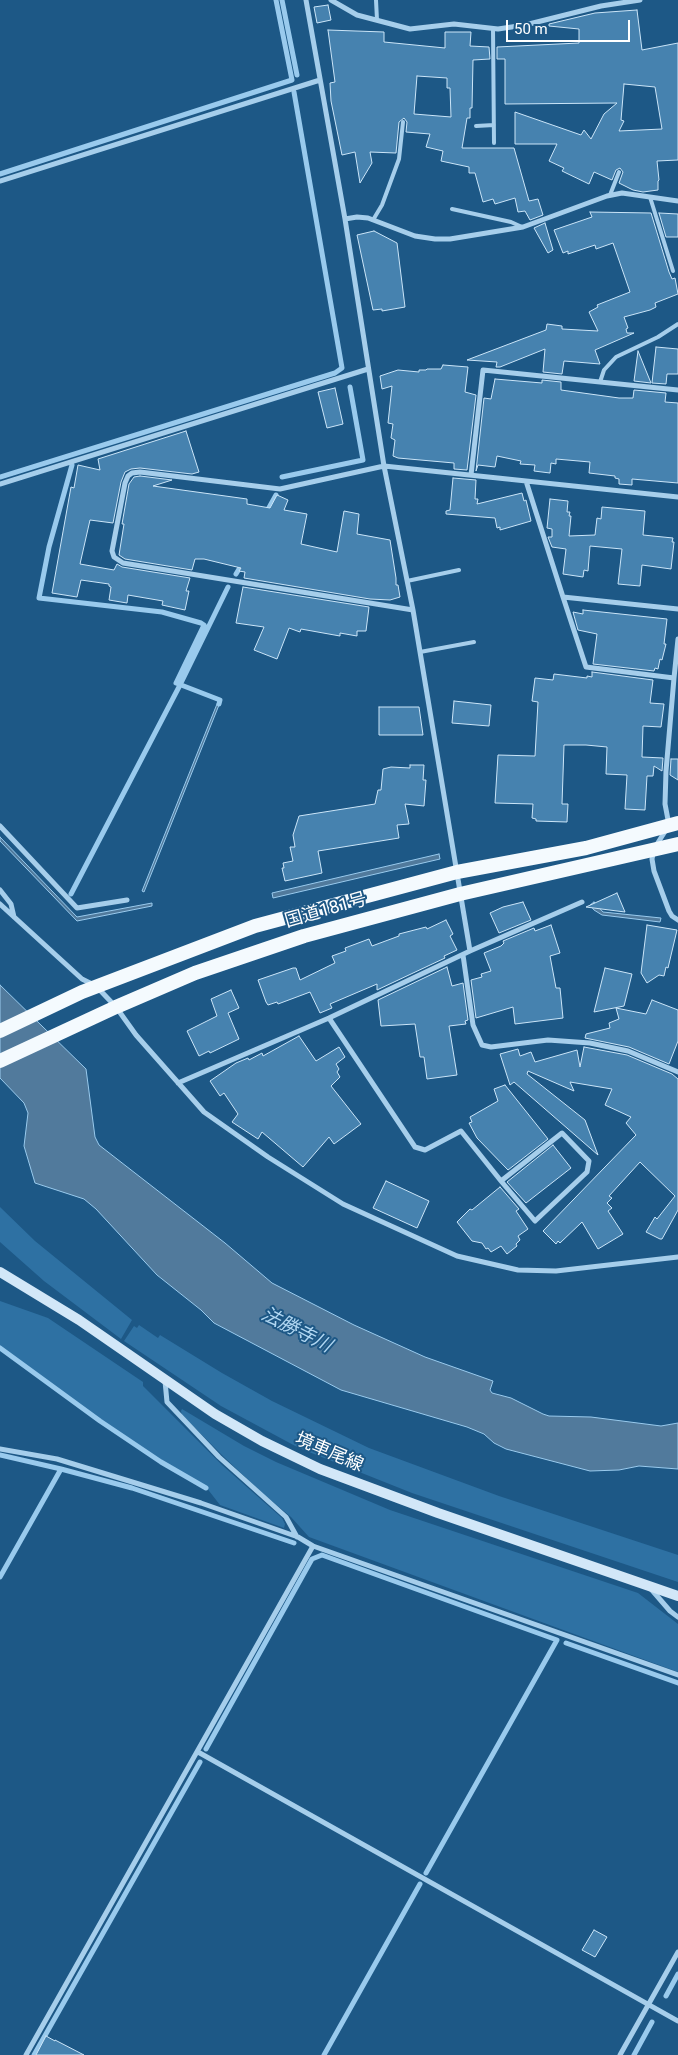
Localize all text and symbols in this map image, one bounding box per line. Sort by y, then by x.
scale bar [508,10,632,42]
text: 50 m [514,20,548,38]
street label: 国道181号 [282,889,370,933]
water label: 法勝寺川 [257,1304,335,1358]
street label: 境車尾線 [292,1429,366,1477]

